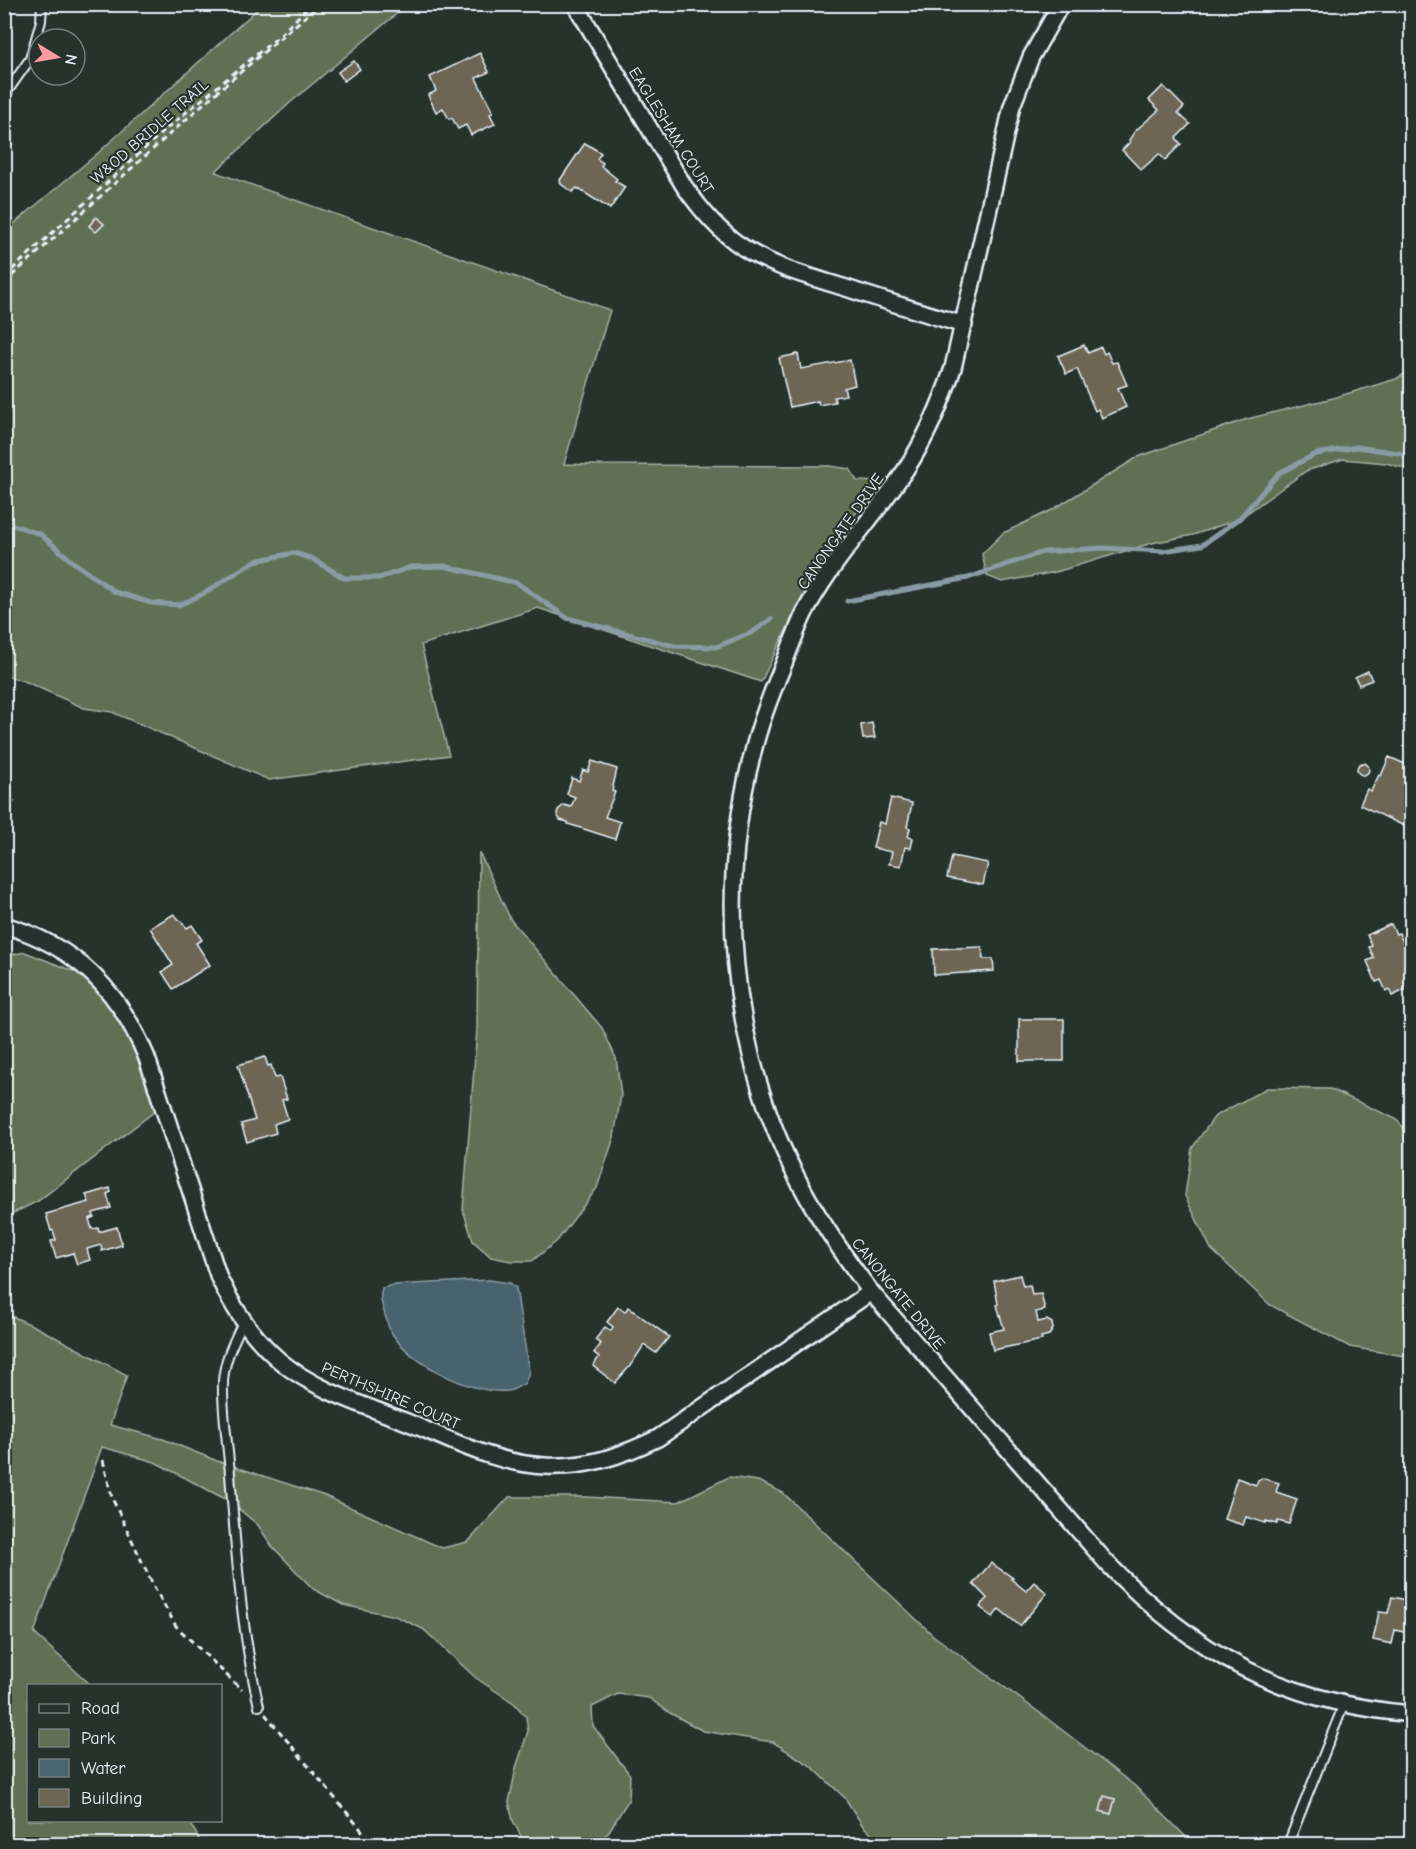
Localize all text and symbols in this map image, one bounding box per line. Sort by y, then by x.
north arrow [27,27,87,87]
text: N [61,53,81,67]
street label: EAGLESHAM COURT [625,64,718,198]
street label: W&OD BRIDLE TRAIL [87,76,212,188]
street label: CANONGATE DRIVE [794,470,888,593]
street label: CANONGATE DRIVE [848,1235,949,1353]
street label: PERTHSHIRE COURT [319,1359,463,1433]
legend [27,1684,222,1822]
text: Road [81,1698,120,1719]
text: Park [81,1728,116,1749]
text: Water [81,1758,126,1779]
text: Building [81,1788,143,1809]

